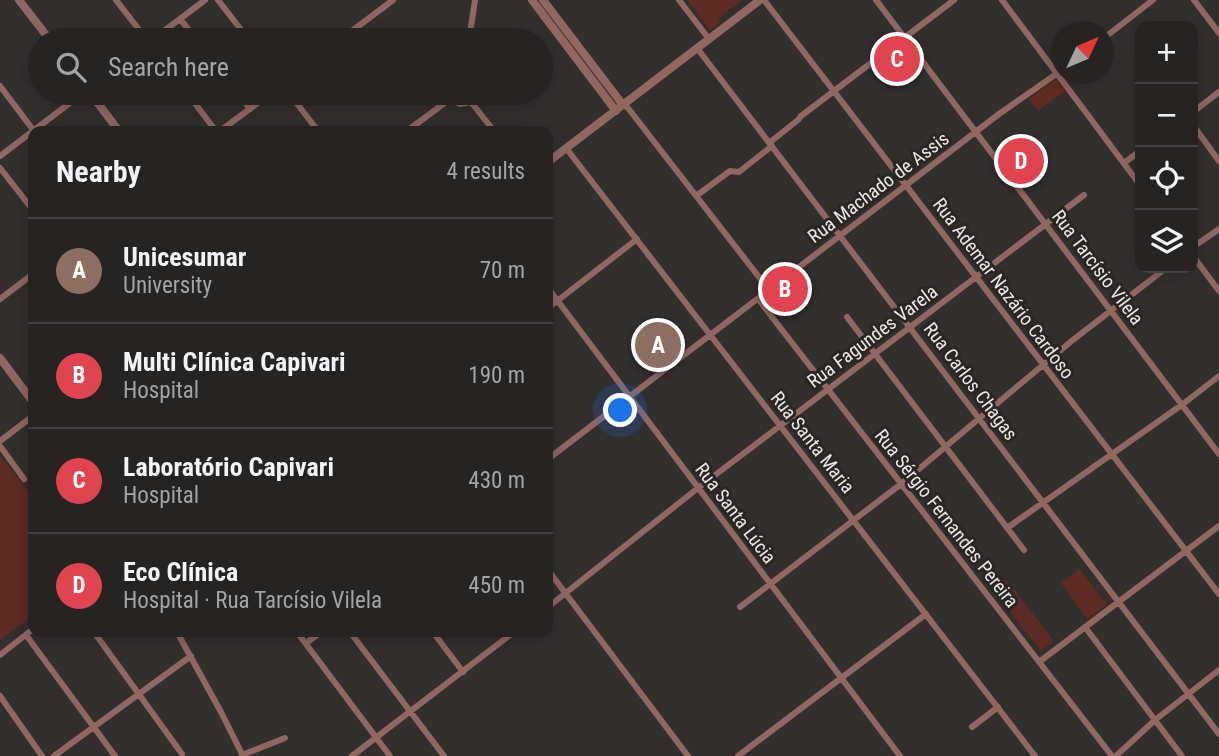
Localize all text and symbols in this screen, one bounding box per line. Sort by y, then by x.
north arrow [1051,21,1114,84]
map controls [1135,21,1198,273]
button: + [1135,21,1198,84]
search box [28,28,553,105]
pin: C [874,33,920,85]
icon: search [52,48,90,86]
text: Search here [108,52,229,82]
button: − [1135,84,1198,147]
street label: Rua Machado de Assis [803,127,953,248]
pin: D [998,135,1044,187]
button: locate [1135,147,1198,210]
text: Nearby [56,154,141,189]
text: 4 results [447,158,525,185]
street label: Rua Ademar Nazário Cardoso [928,193,1079,383]
street label: Rua Tarcísio Vilela [1047,205,1148,329]
button: layers [1135,210,1198,273]
text: Unicesumar [123,242,246,272]
text: A [72,257,86,284]
text: 70 m [480,257,525,284]
pin: B [762,263,808,315]
text: University [123,272,212,299]
street label: Rua Fagundes Varela [803,280,942,393]
street label: Rua Carlos Chagas [919,318,1022,445]
pin: A [635,319,681,371]
text: Multi Clínica Capivari [123,347,346,377]
text: B [73,362,85,389]
text: 190 m [468,362,525,389]
text: Hospital [123,377,199,404]
street label: Rua Santa Maria [766,387,859,498]
your location [603,393,637,427]
street label: Rua Sérgio Fernandes Pereira [870,425,1023,612]
text: Laboratório Capivari [123,452,334,482]
street label: Rua Santa Lúcia [690,458,781,568]
text: C [72,467,86,494]
text: 430 m [468,467,525,494]
text: Hospital [123,482,199,509]
text: Eco Clínica [123,557,238,587]
text: D [73,572,86,599]
text: 450 m [468,572,525,599]
text: Hospital · Rua Tarcísio Vilela [123,587,382,614]

